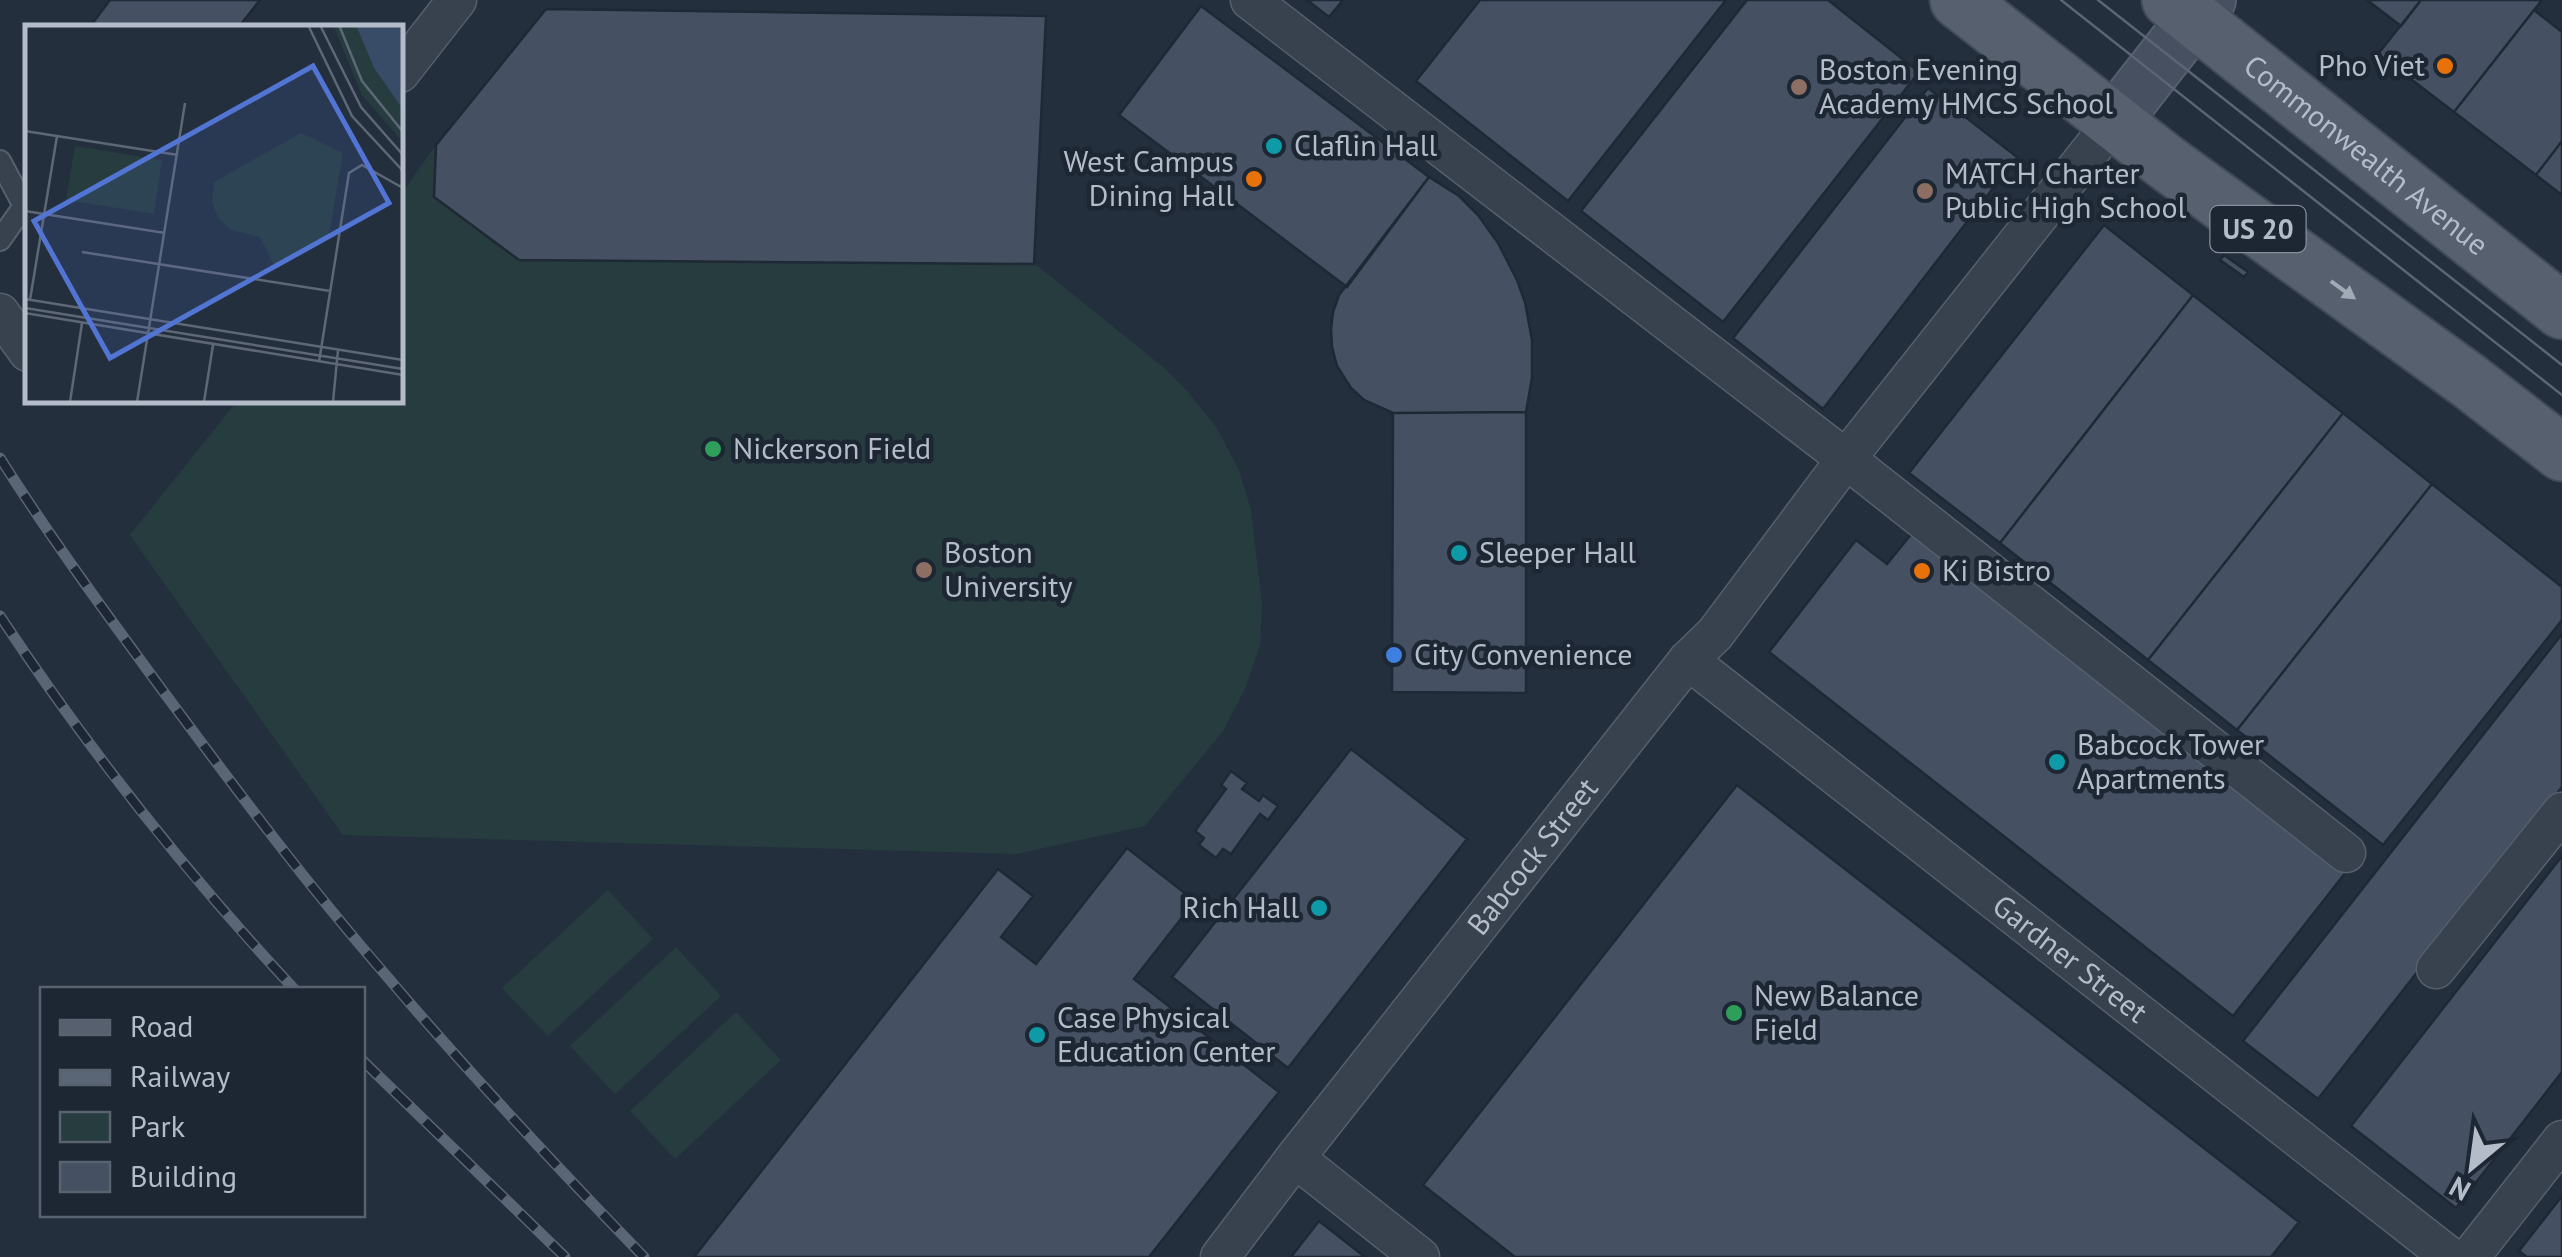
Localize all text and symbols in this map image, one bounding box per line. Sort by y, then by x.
inset map [25,25,402,402]
street label: Commonwealth Avenue [2237,45,2497,263]
place label: Pho Viet [2318,45,2425,84]
place label: Boston Evening Academy HMCS School [1819,49,2113,122]
marker: Pho Viet [2434,55,2456,77]
marker: Boston Evening Academy HMCS School [1788,76,1810,98]
place label: Claflin Hall [1294,125,1438,164]
marker: Claflin Hall [1263,135,1285,157]
place label: West Campus Dining Hall [1063,141,1234,214]
place label: MATCH Charter Public High School [1945,153,2186,226]
marker: West Campus Dining Hall [1243,168,1265,190]
marker: MATCH Charter Public High School [1914,180,1936,202]
road number: US 20 [2210,206,2306,252]
one-way arrow [2330,280,2356,299]
place label: Nickerson Field [733,428,931,467]
marker: Nickerson Field [702,438,724,460]
place label: Boston University [944,532,1072,605]
place label: Sleeper Hall [1479,532,1636,571]
marker: Sleeper Hall [1448,542,1470,564]
place label: Ki Bistro [1942,550,2051,589]
marker: Boston University [913,559,935,581]
marker: Ki Bistro [1911,560,1933,582]
place label: City Convenience [1414,634,1632,673]
marker: City Convenience [1383,644,1405,666]
place label: Babcock Tower Apartments [2077,724,2264,797]
marker: Babcock Tower Apartments [2046,751,2068,773]
street label: Babcock Street [1458,769,1606,942]
street label: Gardner Street [1985,885,2156,1031]
place label: Rich Hall [1183,887,1299,926]
marker: Rich Hall [1308,897,1330,919]
place label: New Balance Field [1754,975,1919,1048]
legend [40,987,365,1217]
place label: Case Physical Education Center [1057,997,1276,1070]
marker: New Balance Field [1723,1002,1745,1024]
text: Road [130,1006,194,1045]
marker: Case Physical Education Center [1026,1024,1048,1046]
text: Railway [130,1056,230,1095]
text: Park [130,1106,186,1145]
north arrow [2422,1117,2522,1217]
text: Building [130,1156,237,1195]
text: N [2443,1169,2477,1210]

